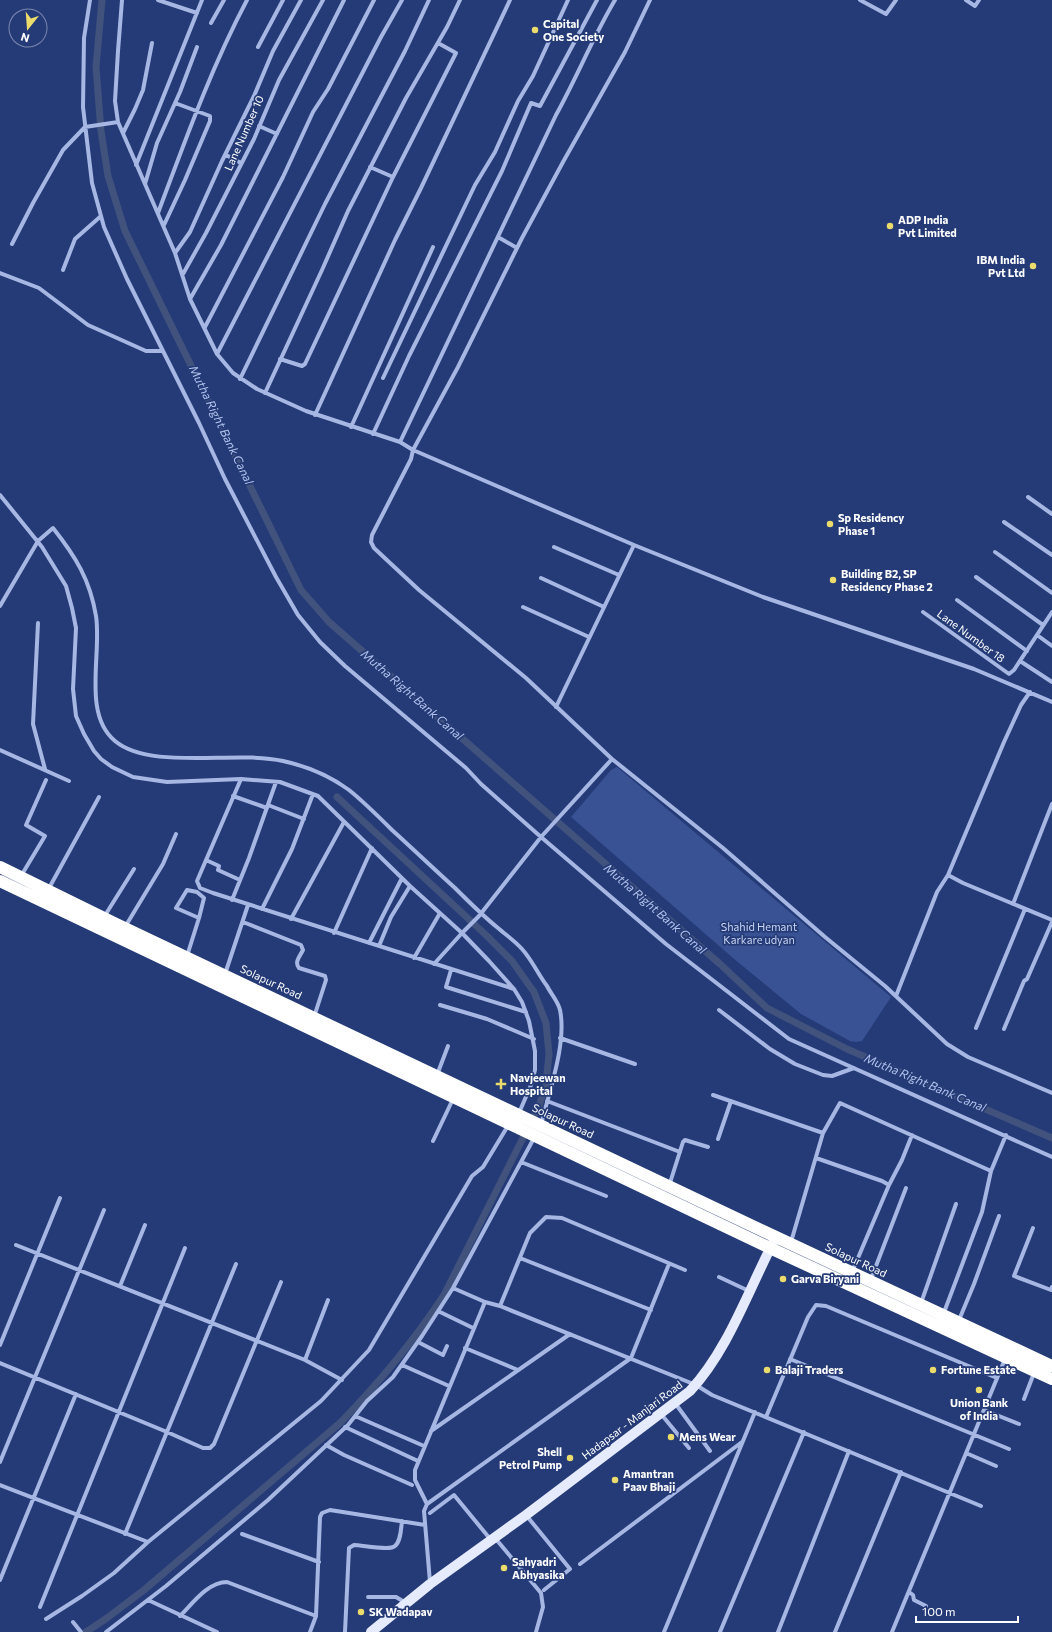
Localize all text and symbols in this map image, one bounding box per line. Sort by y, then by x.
north arrow [8,8,48,48]
place label: Capital One Society [543,17,604,43]
marker: Capital One Society [530,25,540,35]
text: N [19,31,31,45]
street label: Lane Number 10 [221,93,266,172]
place label: ADP India Pvt Limited [898,213,957,239]
marker: ADP India Pvt Limited [885,221,895,231]
place label: IBM India Pvt Ltd [976,253,1025,279]
marker: IBM India Pvt Ltd [1028,261,1038,271]
water label: Mutha Right Bank Canal [187,363,257,487]
place label: Sp Residency Phase 1 [838,511,904,537]
marker: Sp Residency Phase 1 [825,519,835,529]
place label: Building B2, SP Residency Phase 2 [841,567,933,593]
marker: Building B2, SP Residency Phase 2 [828,575,838,585]
street label: Lane Number 18 [935,607,1008,665]
water label: Mutha Right Bank Canal [359,646,467,743]
water label: Mutha Right Bank Canal [602,860,710,957]
park label: Shahid Hemant Karkare udyan [721,920,798,946]
street label: Solapur Road [238,962,304,1001]
water label: Mutha Right Bank Canal [863,1050,989,1114]
place label: Navjeewan Hospital [510,1071,566,1097]
marker: Navjeewan Hospital [495,1078,507,1090]
street label: Solapur Road [530,1101,596,1140]
street label: Solapur Road [823,1240,889,1279]
place label: Garva Biryani [791,1272,859,1285]
marker: Garva Biryani [778,1274,788,1284]
place label: Balaji Traders [775,1363,843,1376]
place label: Fortune Estate [941,1363,1016,1376]
marker: Balaji Traders [762,1365,772,1375]
marker: Fortune Estate [928,1365,938,1375]
street label: Hadapsar - Manjari Road [579,1378,685,1462]
marker: Union Bank of India [974,1385,984,1395]
place label: Union Bank of India [950,1396,1009,1422]
place label: Mens Wear [679,1430,736,1443]
marker: Mens Wear [666,1432,676,1442]
place label: Shell Petrol Pump [499,1445,562,1471]
marker: Shell Petrol Pump [565,1453,575,1463]
place label: Amantran Paav Bhaji [623,1467,675,1493]
marker: Amantran Paav Bhaji [610,1475,620,1485]
place label: Sahyadri Abhyasika [512,1555,565,1581]
marker: Sahyadri Abhyasika [499,1563,509,1573]
scale bar [916,1598,1018,1624]
text: 100 m [922,1604,956,1618]
place label: SK Wadapav [369,1605,432,1618]
marker: SK Wadapav [356,1607,366,1617]

